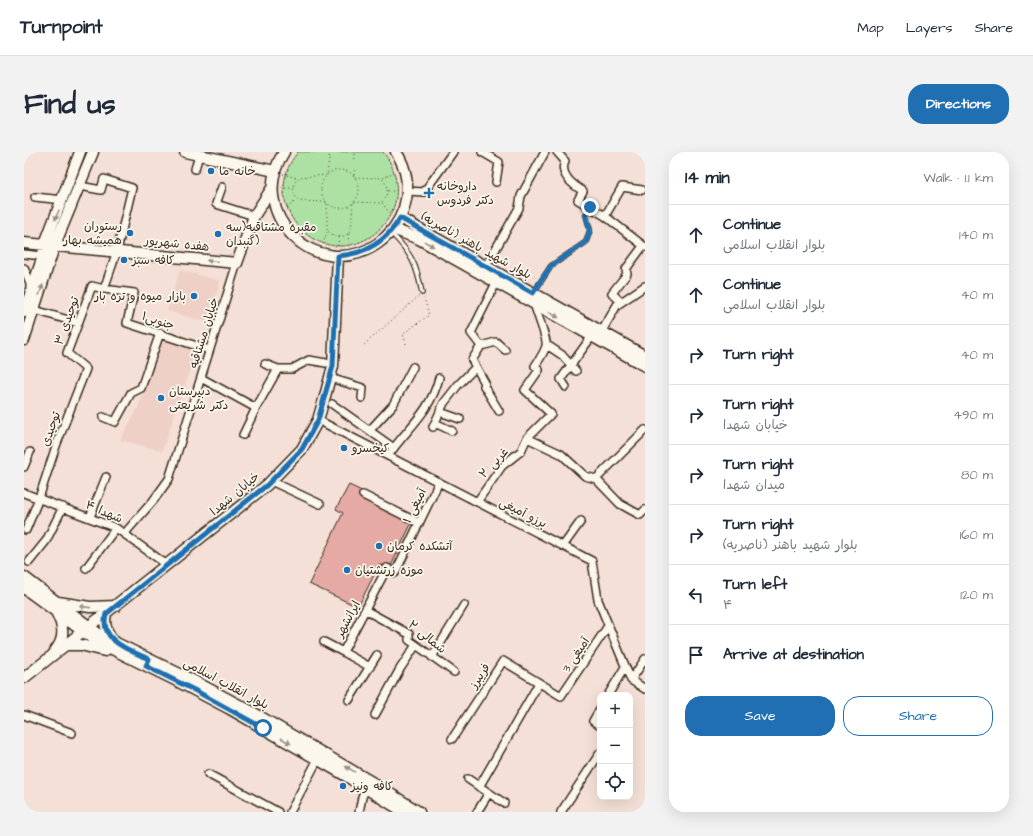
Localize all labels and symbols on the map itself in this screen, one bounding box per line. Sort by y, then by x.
place label: خانه ما [219,163,256,180]
marker: خانه ما [206,166,216,176]
place label: داروخانه دکتر فردوس [437,178,494,209]
marker: داروخانه دکتر فردوس [424,188,434,198]
route end [581,198,599,216]
street label: بلوار شهید باهنر (ناصریه) [418,208,534,284]
one-way arrow [53,210,59,222]
place label: رستوران همیشه بهار [62,218,122,249]
place label: مقبره مشتاقیه(سه گنبدان) [226,219,316,250]
marker: رستوران همیشه بهار [125,228,135,238]
marker: مقبره مشتاقیه(سه گنبدان) [213,229,223,239]
street label: هفده شهریور [143,232,210,256]
one-way arrow [423,241,435,248]
place label: کافه سبز [131,252,174,269]
marker: کافه سبز [119,255,129,265]
one-way arrow [206,258,218,264]
one-way arrow [39,284,45,296]
place label: بازار میوه و تره بار [93,288,186,305]
marker: بازار میوه و تره بار [189,291,199,301]
street label: توحیدی ۳ [50,294,84,348]
street label: خیابان مشتاقیه [185,295,223,371]
street label: جنوبی۱ [139,308,177,334]
one-way arrow [548,311,560,318]
place label: دبیرستان دکتر شریعتی [169,383,228,414]
marker: دبیرستان دکتر شریعتی [156,393,166,403]
street label: توحیدی [37,409,65,449]
place label: کیخسرو [351,440,389,457]
marker: کیخسرو [339,443,349,453]
street label: ۲ غربی [475,444,513,482]
street label: خیابان شهدا [207,468,263,520]
street label: آمیغی ۱ [399,485,431,527]
street label: برزو آمیغی [496,494,550,532]
street label: شهدا ۴ [83,497,125,527]
place label: آتشکده کرمان [387,538,453,555]
marker: آتشکده کرمان [374,541,384,551]
place label: موزه زرتشتیان [355,562,423,579]
marker: موزه زرتشتیان [342,565,352,575]
street label: ایرانشهر [331,598,365,641]
one-way arrow [79,603,91,610]
street label: ۲ شمالی [404,616,450,658]
street label: آمیغی 3 [558,633,595,676]
street label: بلوار انقلاب اسلامی [180,654,272,714]
street label: فریبرز [465,660,495,693]
route start [254,719,272,737]
one-way arrow [280,738,292,745]
one-way arrow [344,765,356,772]
place label: کافه ونیز [350,778,393,795]
marker: کافه ونیز [338,781,348,791]

